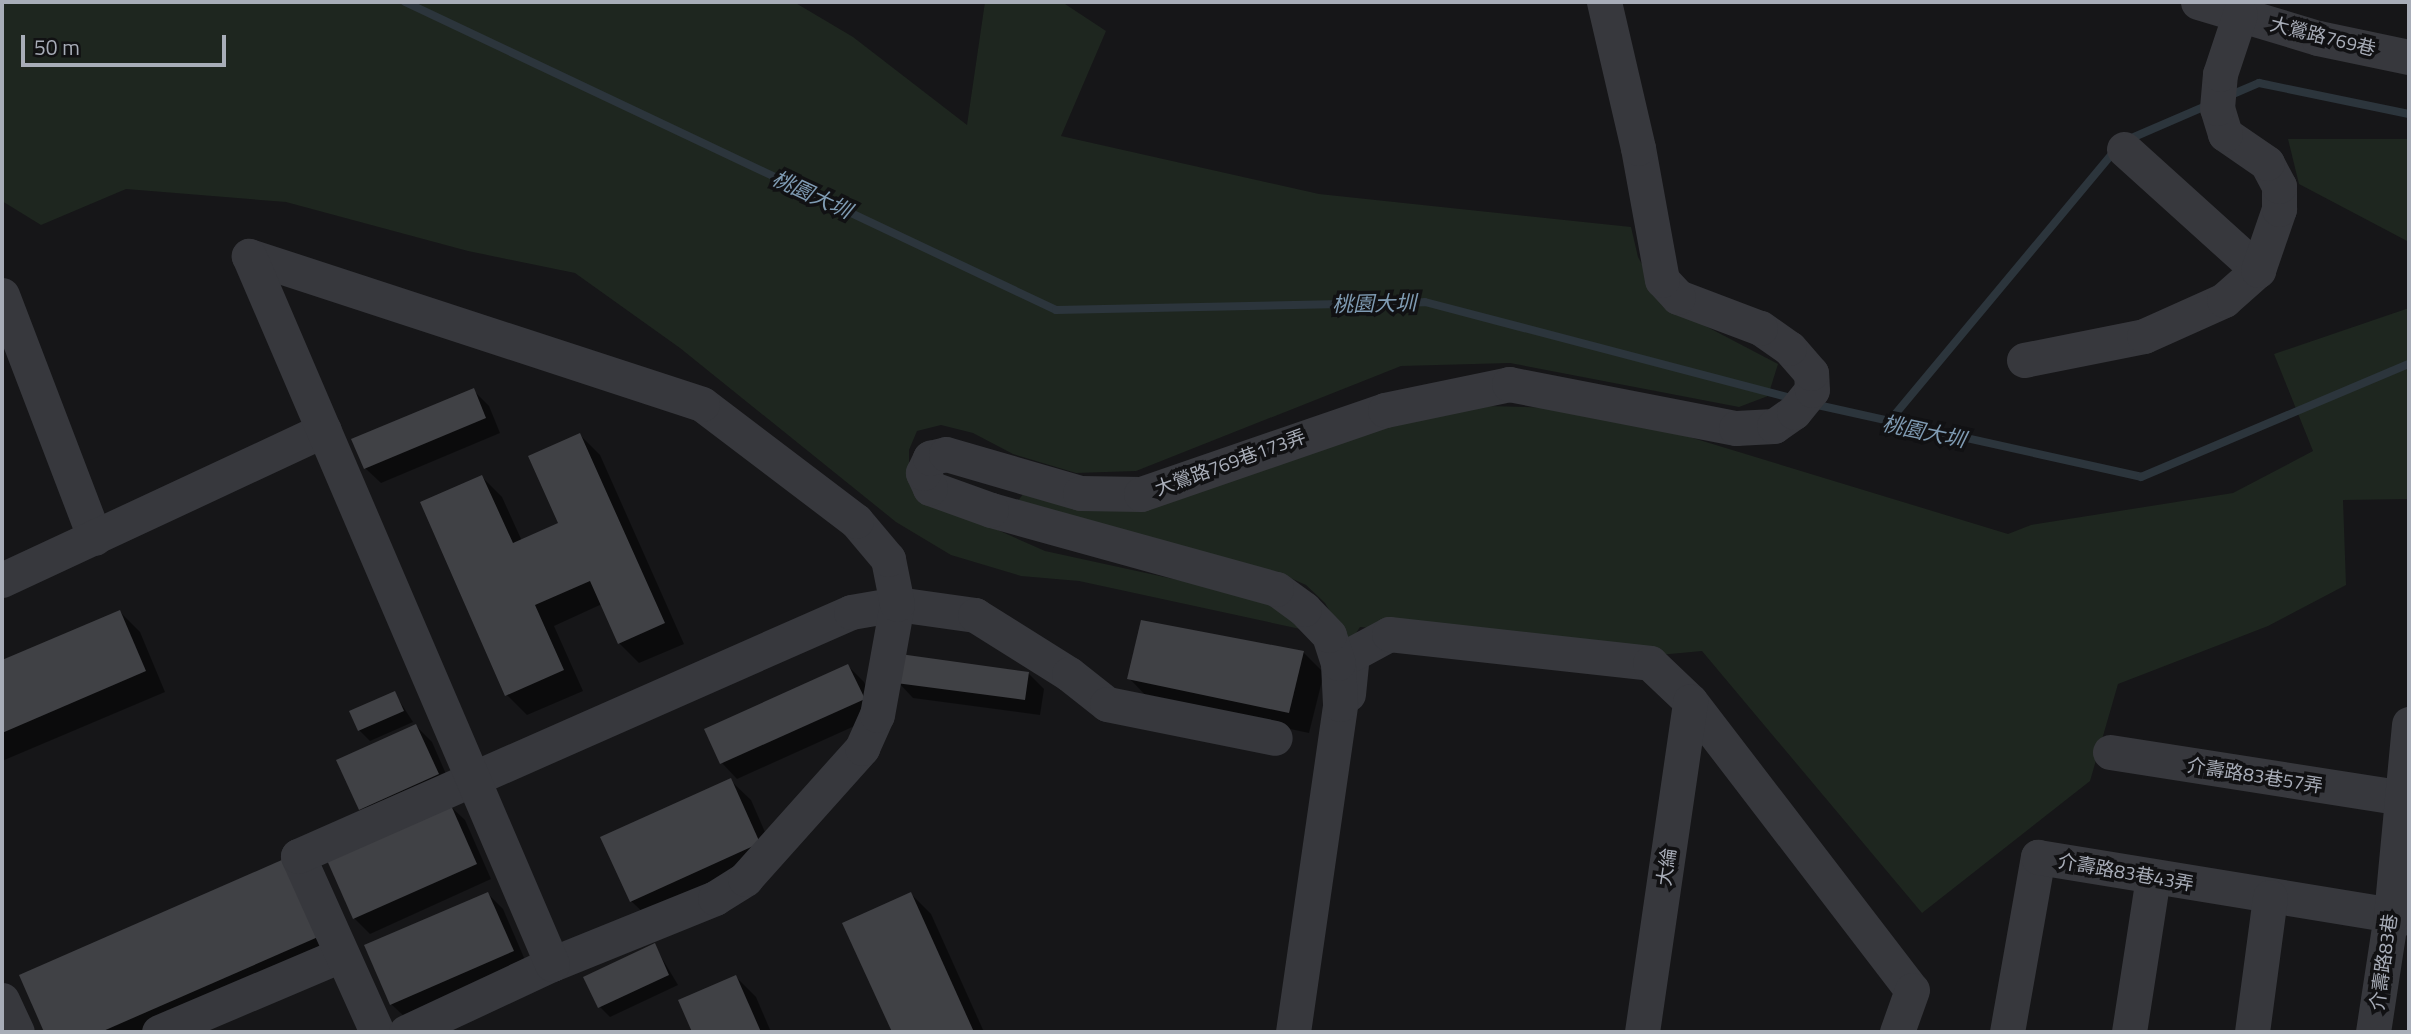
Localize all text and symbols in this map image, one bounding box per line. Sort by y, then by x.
street label: 大鶯路769巷 [2268,12,2378,60]
scale bar [24,21,229,65]
text: 50 m [34,31,80,63]
water label: 桃園大圳 [769,165,855,223]
water label: 桃園大圳 [1332,290,1416,316]
water label: 桃園大圳 [1880,410,1968,452]
street label: 大鶯路769巷173弄 [1151,424,1309,500]
street label: 介壽路83巷57弄 [2185,753,2325,797]
street label: 大綸 [1652,847,1680,887]
street label: 介壽路83巷43弄 [2056,849,2196,895]
street label: 介壽路83巷 [2365,912,2401,1012]

